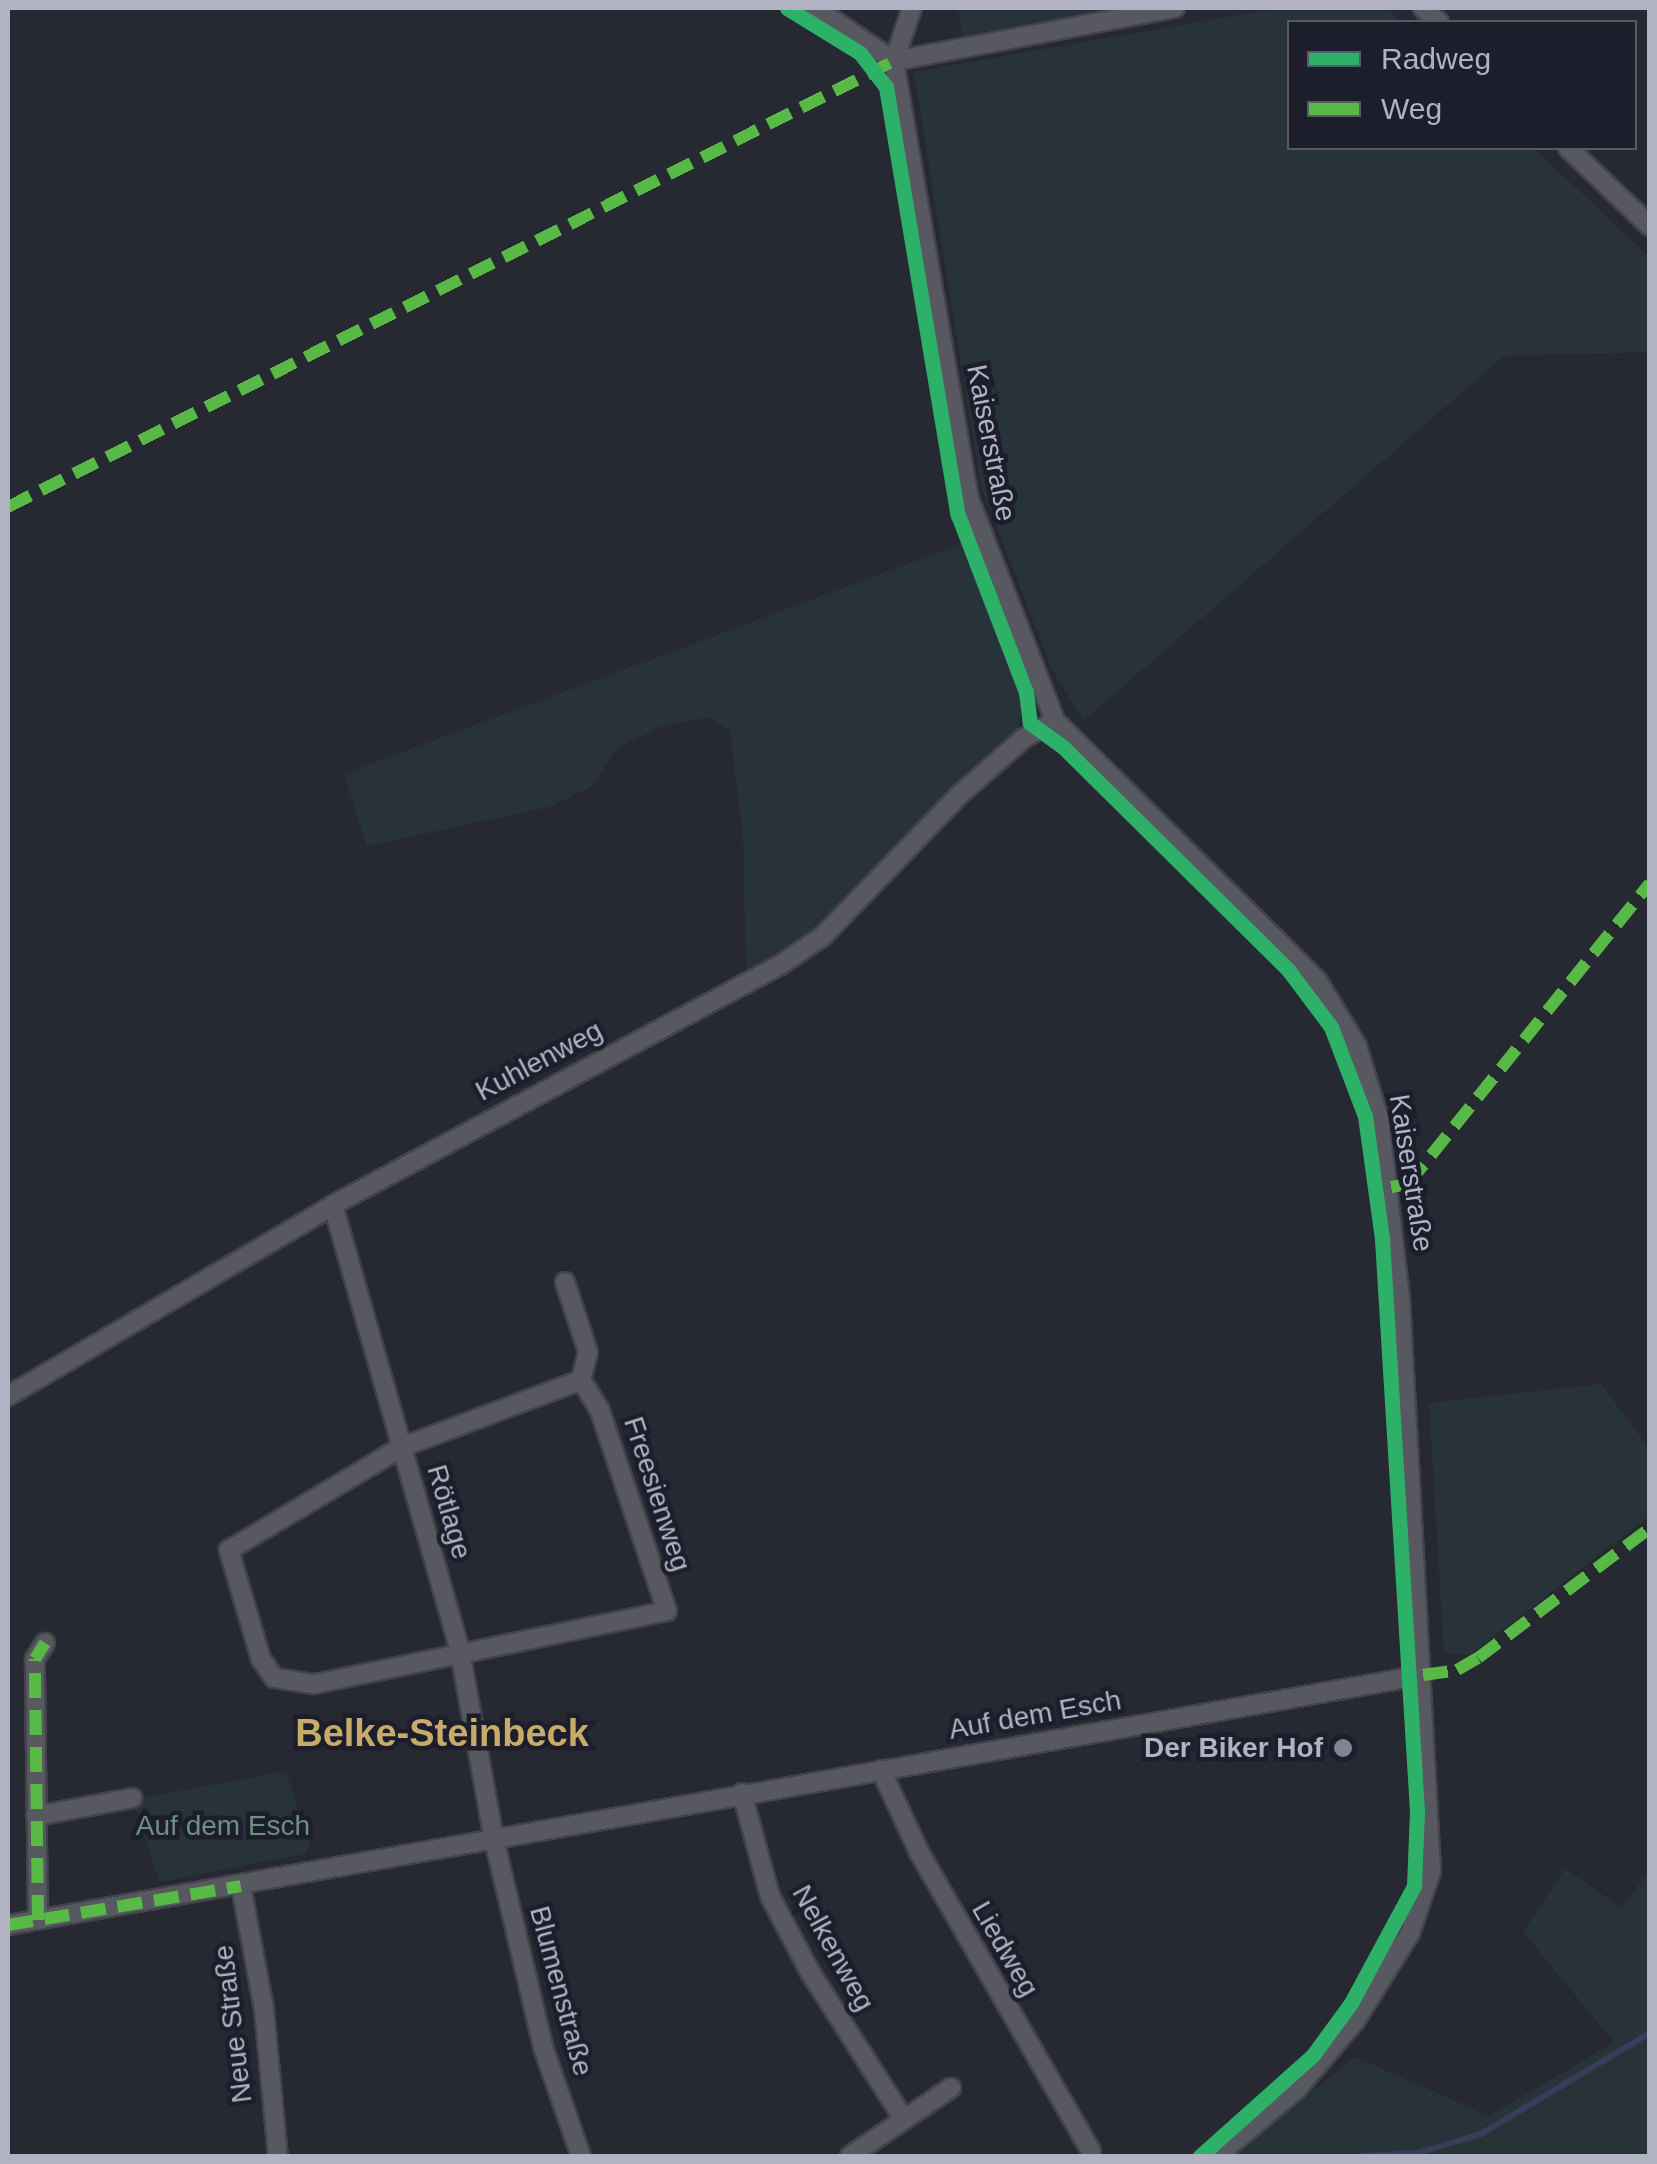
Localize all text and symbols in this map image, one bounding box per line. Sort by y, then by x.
legend [1287,20,1637,150]
text: Radweg [1381,42,1491,75]
text: Weg [1381,92,1442,125]
street label: Kaiserstraße [959,362,1023,524]
street label: Kuhlenweg [470,1014,608,1108]
street label: Kaiserstraße [1382,1092,1440,1254]
street label: Freesienweg [616,1413,698,1575]
street label: Rötlage [420,1461,478,1563]
street label: Auf dem Esch [946,1683,1124,1747]
district label: Belke-Steinbeck [295,1711,589,1757]
place label: Der Biker Hof [1144,1731,1323,1765]
marker: Der Biker Hof [1332,1737,1354,1759]
park label: Auf dem Esch [136,1809,310,1843]
street label: Nelkenweg [785,1879,881,2017]
street label: Liedweg [964,1895,1046,2003]
street label: Blumenstraße [522,1902,600,2080]
street label: Neue Straße [207,1943,259,2105]

